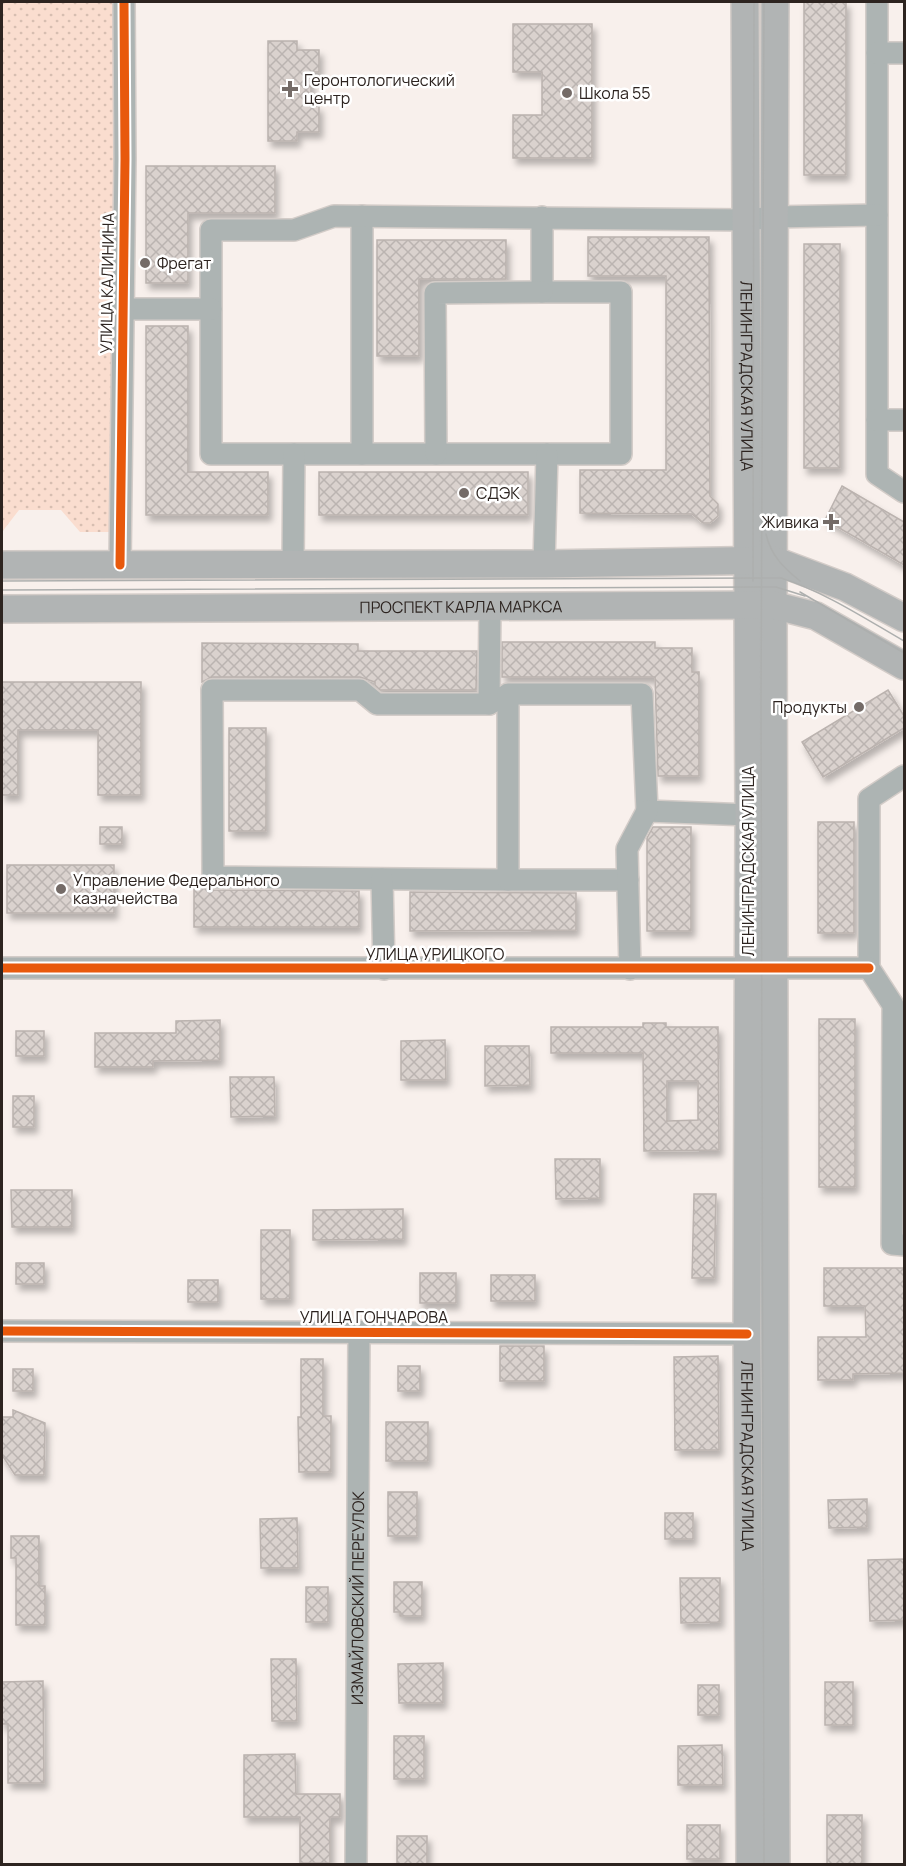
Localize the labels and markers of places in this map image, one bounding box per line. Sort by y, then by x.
place label: Геронтологический центр [304,69,455,109]
marker: Геронтологический центр [281,80,299,98]
place label: Школа 55 [579,82,651,104]
marker: Школа 55 [560,86,574,100]
place label: Фрегат [157,252,211,274]
marker: Фрегат [138,256,152,270]
place label: СДЭК [476,482,520,504]
marker: СДЭК [457,486,471,500]
place label: Живика [761,511,819,533]
marker: Живика [824,515,838,529]
place label: Продукты [772,696,847,718]
marker: Продукты [852,700,866,714]
place label: Управление Федерального казначейства [73,869,280,909]
marker: Управление Федерального казначейства [54,882,68,896]

